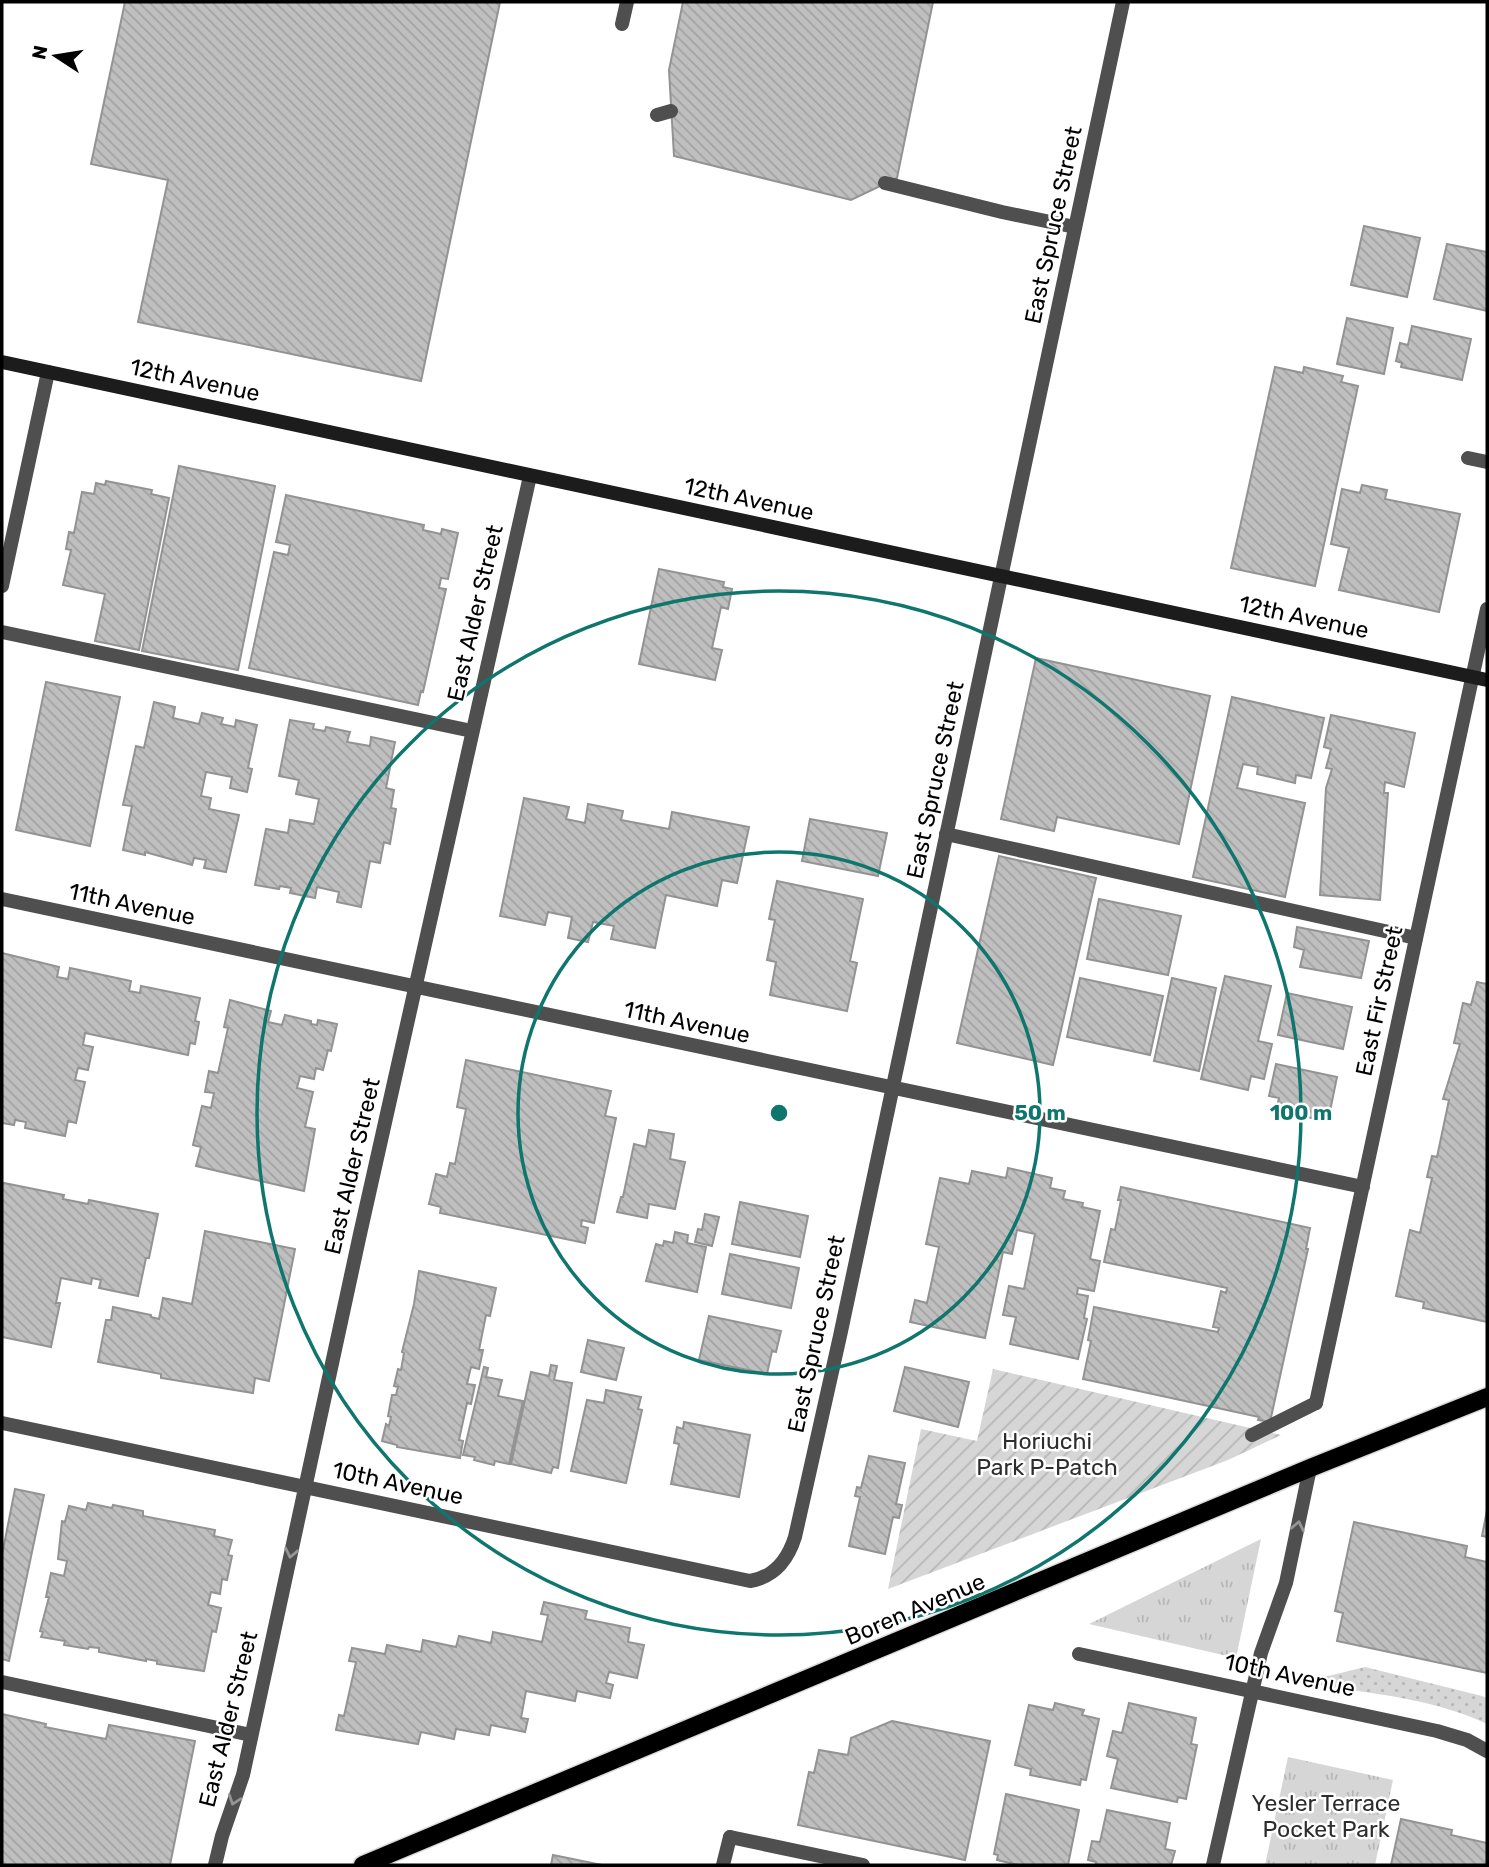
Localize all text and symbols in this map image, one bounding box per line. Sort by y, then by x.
north arrow [21,21,91,91]
text: N [27,43,53,62]
street label: East Spruce Street [1018,124,1088,326]
street label: 12th Avenue [128,353,262,407]
street label: 12th Avenue [682,472,816,526]
street label: East Alder Street [441,522,509,704]
street label: 12th Avenue [1237,590,1371,644]
street label: East Spruce Street [900,679,970,881]
street label: 11th Avenue [66,877,198,931]
street label: East Fir Street [1349,924,1409,1078]
street label: 11th Avenue [621,995,753,1049]
street label: East Alder Street [318,1075,386,1257]
text: 50 m [1014,1100,1066,1125]
text: 100 m [1270,1100,1332,1125]
centre of rings [767,1101,791,1125]
street label: East Spruce Street [781,1233,851,1435]
park label: Horiuchi Park P-Patch [976,1427,1118,1481]
street label: 10th Avenue [330,1455,466,1511]
one-way arrow [1290,1520,1305,1532]
one-way arrow [284,1547,299,1559]
street label: Boren Avenue [841,1567,989,1651]
street label: East Alder Street [193,1628,263,1810]
street label: 10th Avenue [1222,1647,1358,1703]
park label: Yesler Terrace Pocket Park [1252,1789,1400,1843]
one-way arrow [228,1794,242,1806]

